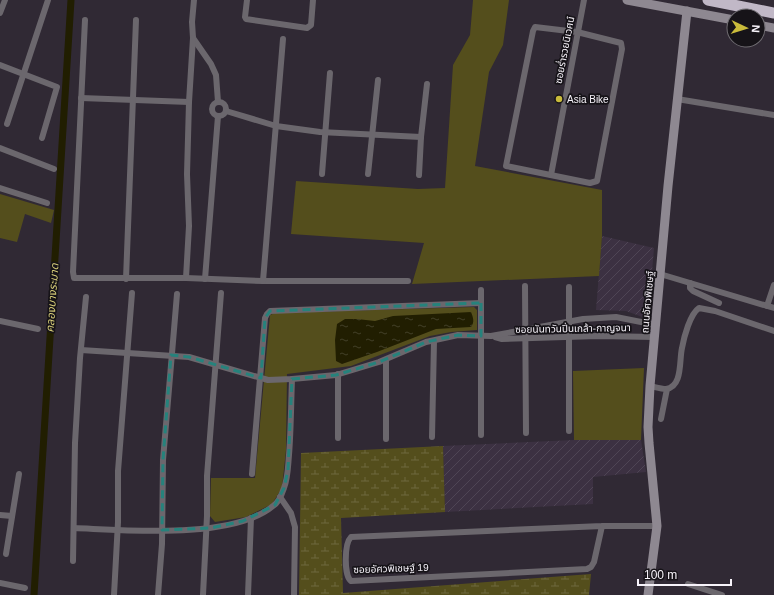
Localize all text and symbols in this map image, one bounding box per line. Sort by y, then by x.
north arrow [726,8,766,48]
street label: ซอยร่ำรวยนิเวศน์ [551,15,576,85]
text: N [750,24,762,33]
marker: Asia Bike [554,94,564,104]
place label: Asia Bike [567,94,609,105]
water label: คลองบางระมาด [44,262,60,333]
street label: ถนนอัศวพิเชษฐ์ [639,270,656,334]
street label: ซอยนันทวันปิ่นเกล้า-กาญจนา [515,321,631,335]
scale bar [638,561,731,587]
street label: ซอยอัศวพิเชษฐ์ 19 [353,562,429,575]
text: 100 m [644,568,677,582]

